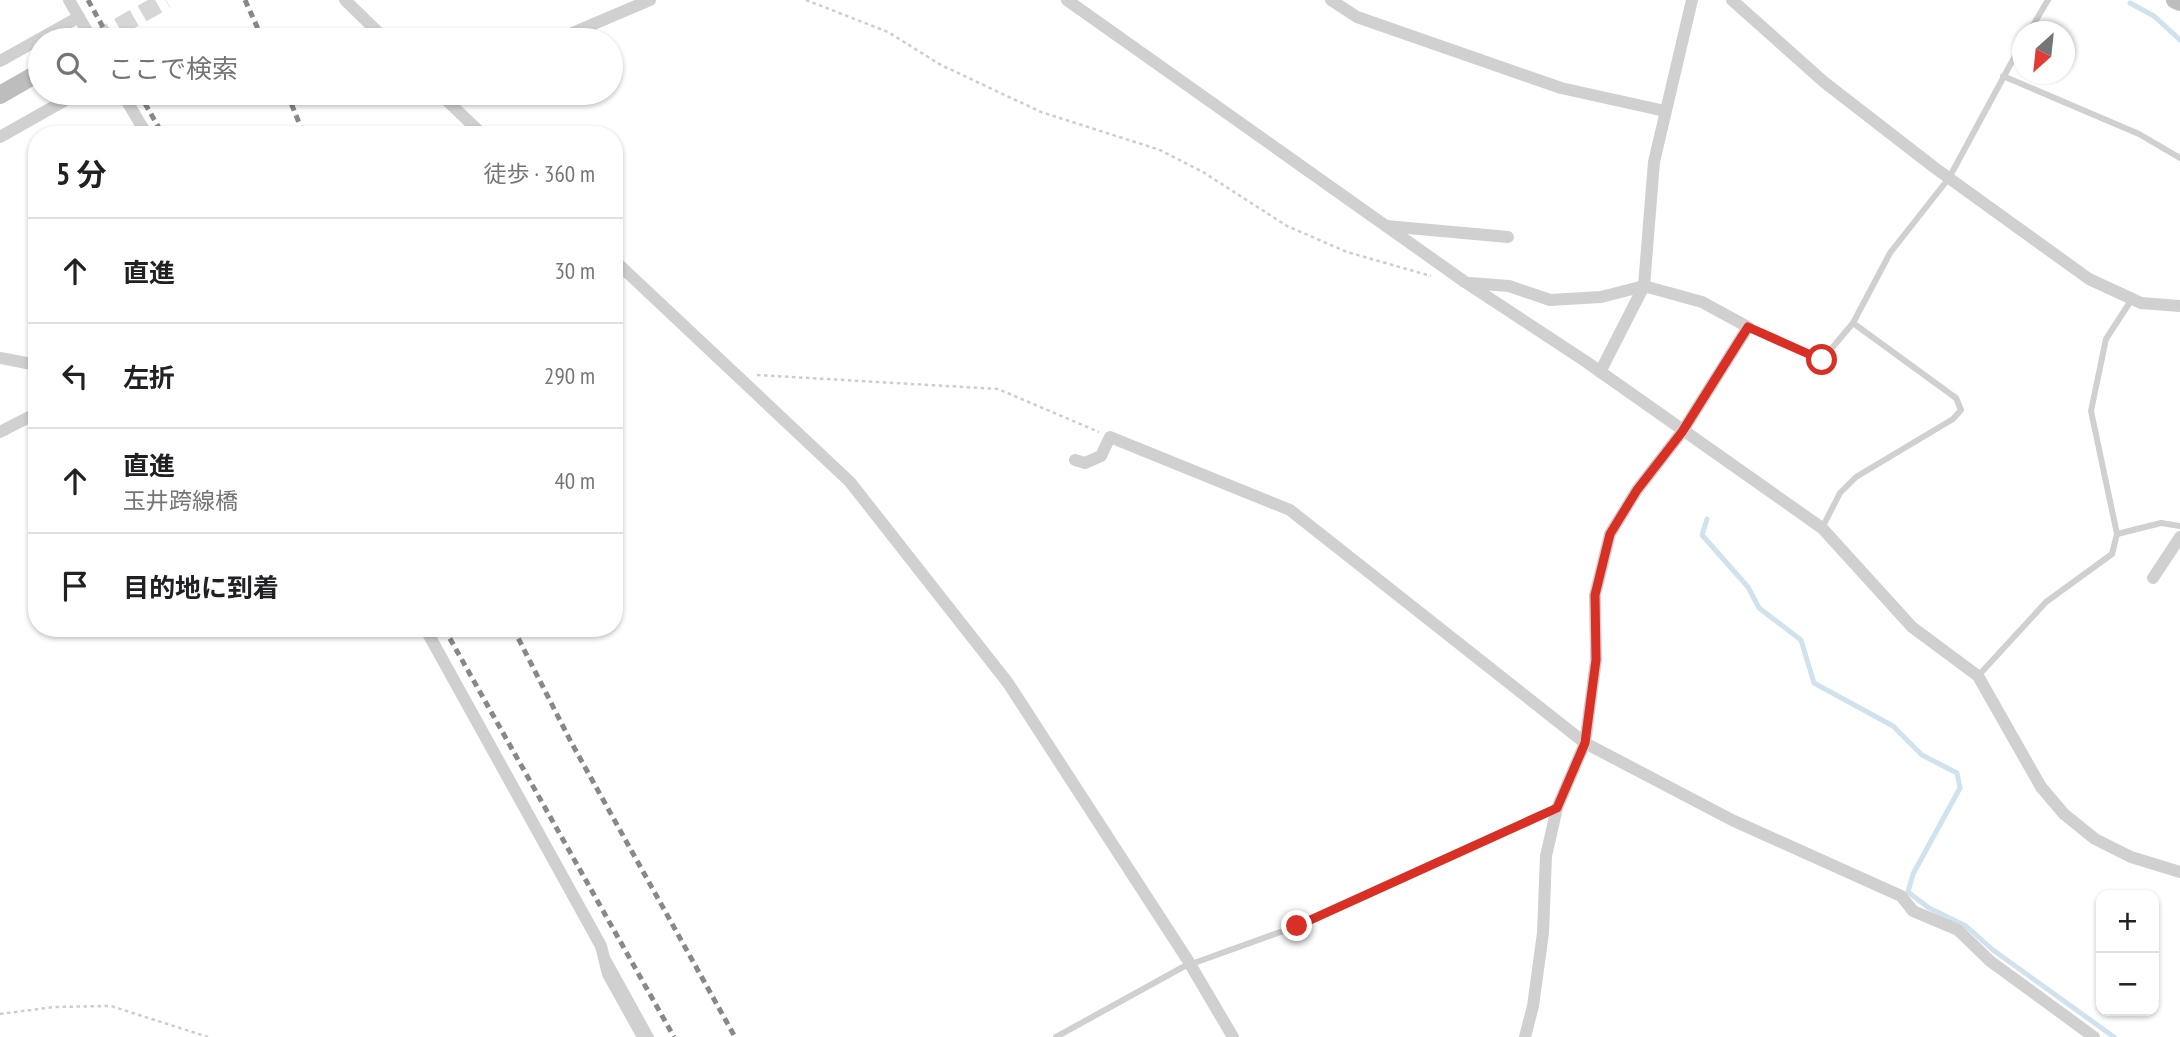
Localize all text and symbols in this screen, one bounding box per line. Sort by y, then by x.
north arrow [2012,21,2075,84]
search box [28,28,623,105]
icon: search [52,48,90,86]
text: ここで検索 [108,52,238,85]
text: 5 分 [56,154,107,193]
text: 徒歩 · 360 m [483,159,595,188]
icon: ahead [56,252,94,290]
text: 直進 [123,256,175,289]
text: 30 m [554,256,595,285]
route start [1806,344,1837,375]
icon: left [56,357,94,395]
text: 左折 [123,361,175,394]
text: 290 m [544,361,595,390]
text: 直進 [123,449,175,482]
icon: ahead [56,462,94,500]
text: 40 m [554,466,595,495]
text: 玉井跨線橋 [123,486,238,515]
icon: arrive [56,567,94,605]
text: 目的地に到着 [123,571,279,604]
map controls [2096,890,2159,1016]
button: + [2096,890,2159,953]
route end [1281,910,1312,941]
button: − [2096,953,2159,1016]

